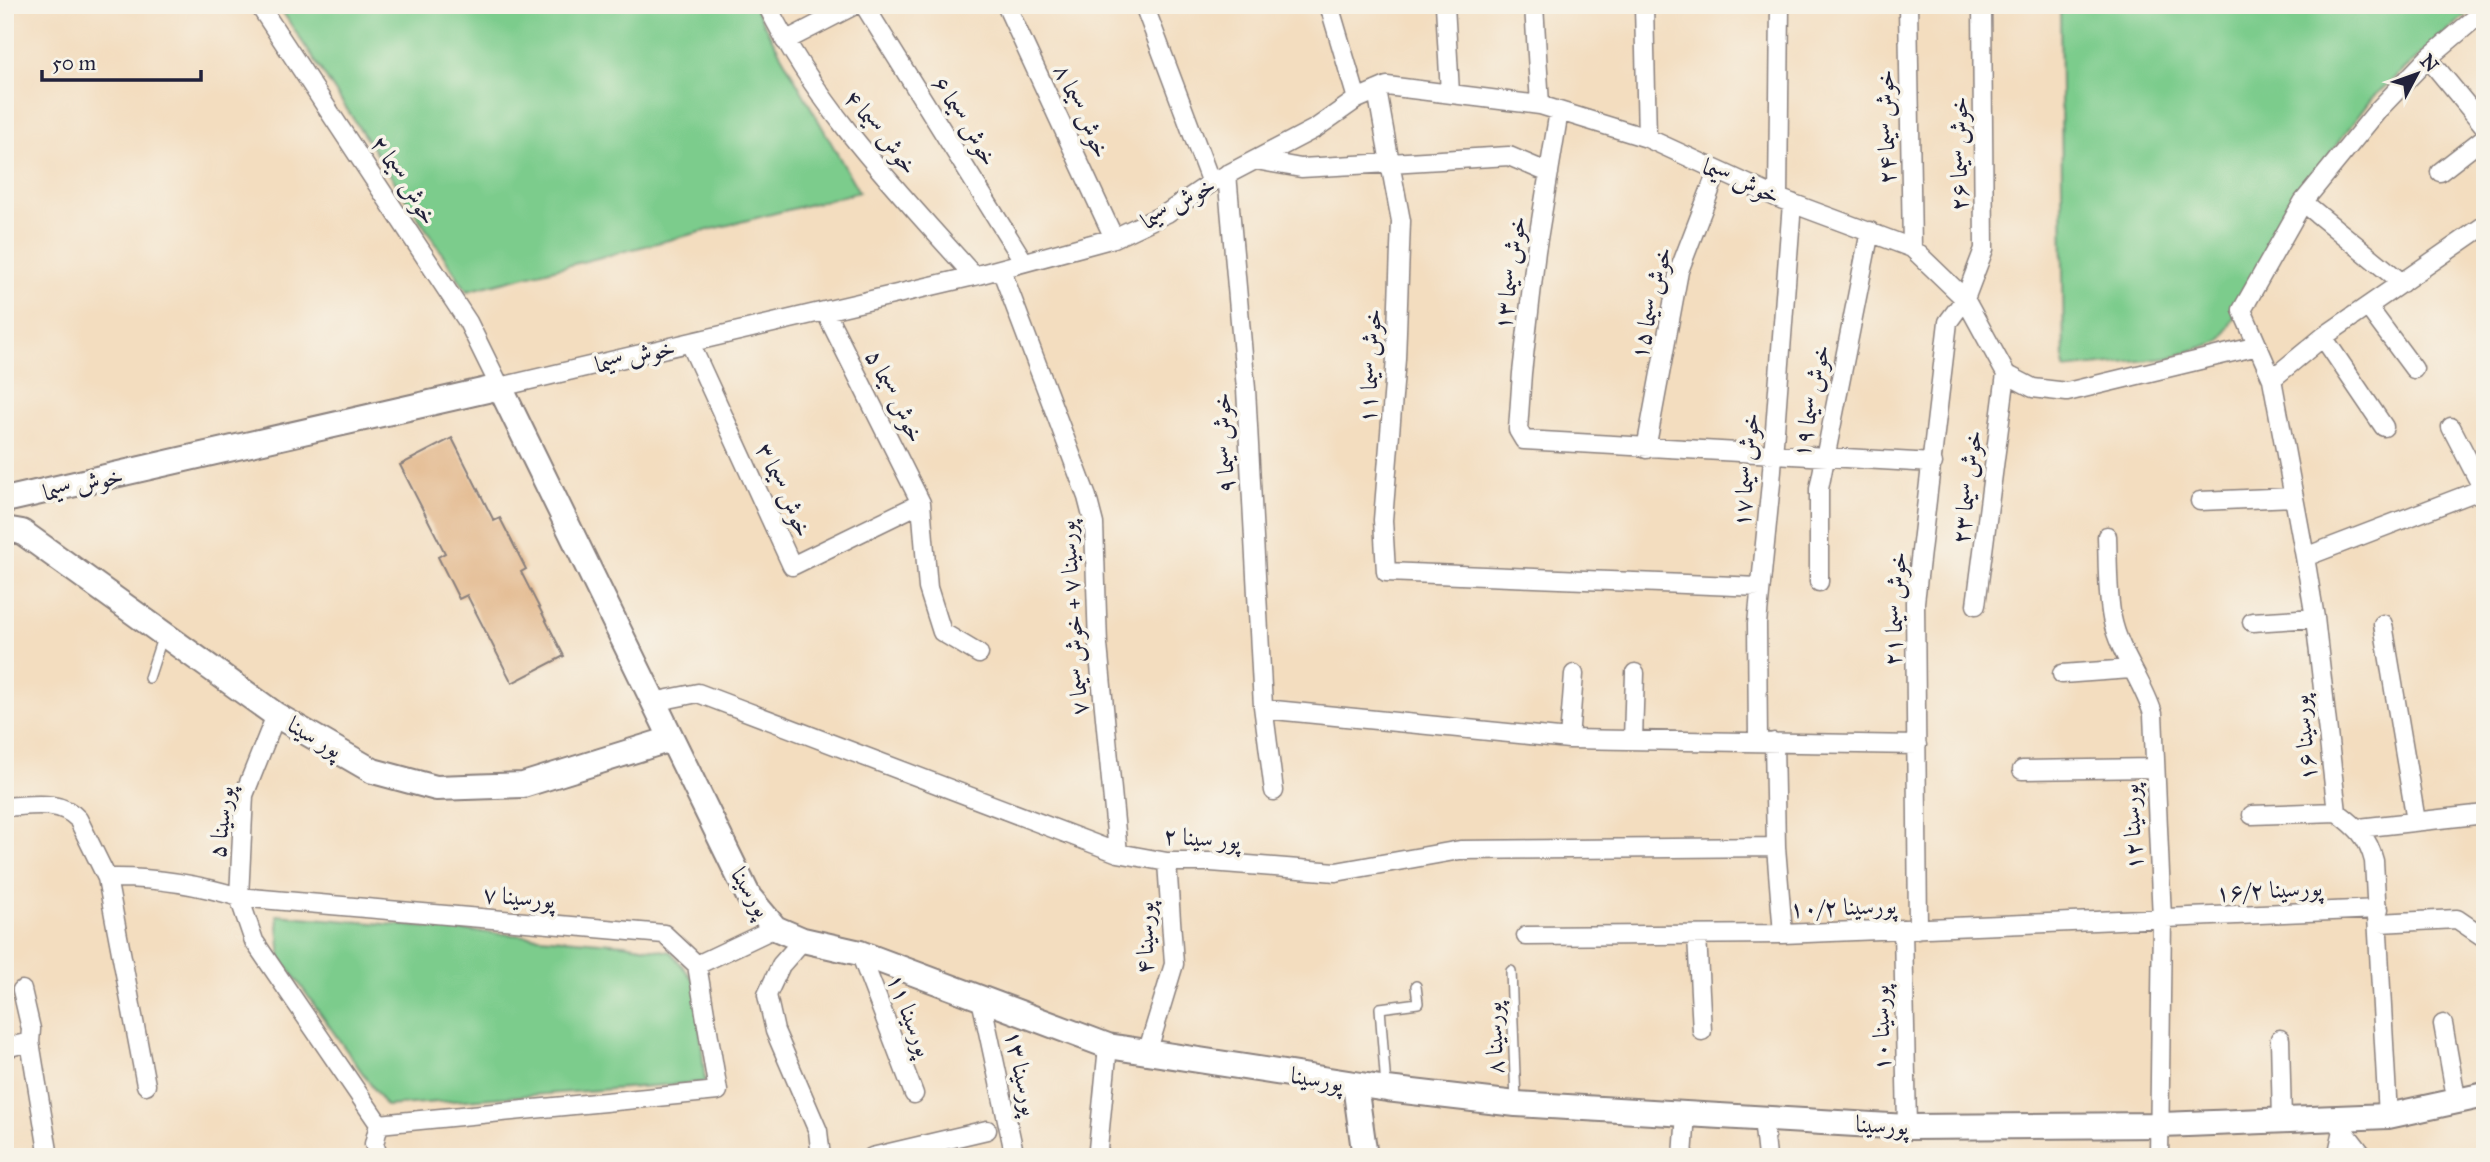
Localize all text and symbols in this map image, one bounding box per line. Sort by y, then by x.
scale bar [42,38,201,82]
north arrow [2382,38,2452,108]
text: 50 m [52,50,97,76]
text: N [2415,50,2443,77]
street label: خوش سیما ۸ [1047,59,1117,163]
street label: خوش سیما ۲۴ [1870,69,1902,185]
street label: خوش سیما ۶ [926,70,1004,172]
street label: خوش سیما ۴ [838,83,924,181]
street label: خوش سیما ۲۶ [1944,97,1974,211]
street label: خوش سیما ۲ [364,130,444,230]
street label: خوش سیما [1698,151,1784,211]
street label: خوش سیما [1135,170,1221,236]
street label: خوش سیما ۱۳ [1487,214,1533,332]
street label: خوش سیما ۱۵ [1623,244,1679,362]
street label: خوش سیما ۱۱ [1352,308,1388,424]
street label: خوش سیما [592,332,678,380]
street label: خوش سیما ۱۹ [1785,342,1837,460]
street label: خوش سیما ۵ [859,344,931,448]
street label: خوش سیما ۹ [1206,392,1242,494]
street label: خوش سیما ۱۷ [1726,412,1766,528]
street label: خوش سیما ۲۳ [1945,428,1989,546]
street label: خوش سیما ۳ [749,438,819,542]
street label: خوش سیما [40,460,126,508]
street label: پورسینا ۷ + خوش سیما ۷ [1051,518,1097,717]
street label: خوش سیما ۲۱ [1877,551,1913,667]
street label: پورسینا ۱۶ [2284,692,2325,783]
street label: پور سینا [281,709,349,767]
street label: پورسینا ۱۲ [2115,781,2151,871]
street label: پورسینا ۵ [202,783,242,860]
street label: پور سینا ۲ [1162,820,1243,858]
street label: پورسینا [722,861,779,925]
street label: پورسینا ۱۶/۲ [2215,872,2325,910]
street label: پورسینا ۷ [481,879,558,917]
street label: پورسینا ۱۰/۲ [1789,890,1898,926]
street label: پورسینا ۴ [1130,900,1162,974]
street label: پورسینا ۱۱ [879,969,940,1063]
street label: پورسینا ۱۰ [1865,983,1899,1072]
street label: پورسینا ۸ [1478,1000,1512,1075]
street label: پورسینا ۱۳ [996,1028,1046,1120]
street label: پورسینا [1288,1060,1347,1100]
street label: پورسینا [1855,1109,1911,1143]

